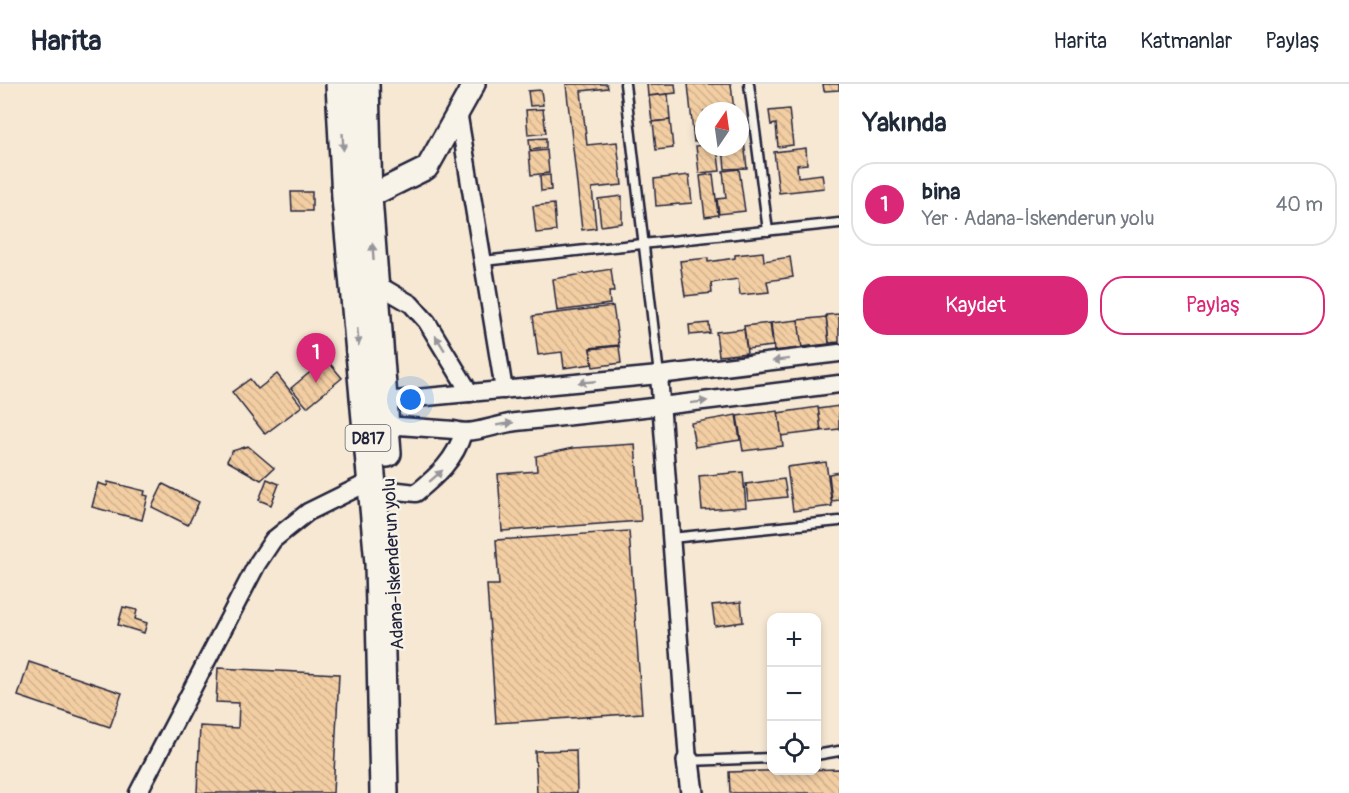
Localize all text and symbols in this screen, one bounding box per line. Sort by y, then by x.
text: Harita [30,24,101,59]
text: Harita [1054,28,1107,55]
text: Katmanlar [1140,28,1232,55]
text: Paylaş [1265,28,1319,55]
north arrow [695,102,749,156]
text: Yakında [863,107,947,139]
one-way arrow [338,133,348,152]
text: bina [922,178,961,206]
text: 1 [881,192,888,217]
text: 40 m [1276,192,1323,217]
text: Yer · Adana-İskenderun yolu [922,206,1155,231]
one-way arrow [368,243,377,262]
button: Kaydet [863,276,1088,335]
button: Paylaş [1100,276,1325,335]
one-way arrow [354,327,363,346]
pin: 1 [296,334,336,383]
one-way arrow [434,335,445,351]
one-way arrow [771,356,790,365]
one-way arrow [578,377,597,387]
your location [396,385,425,414]
one-way arrow [689,397,708,407]
one-way arrow [495,419,514,428]
road number: D817 [346,425,391,451]
one-way arrow [428,470,443,483]
street label: Adana-İskenderun yolu [378,477,409,650]
map controls [767,613,821,775]
button: + [767,613,821,667]
button: − [767,667,821,721]
button: locate [767,721,821,775]

